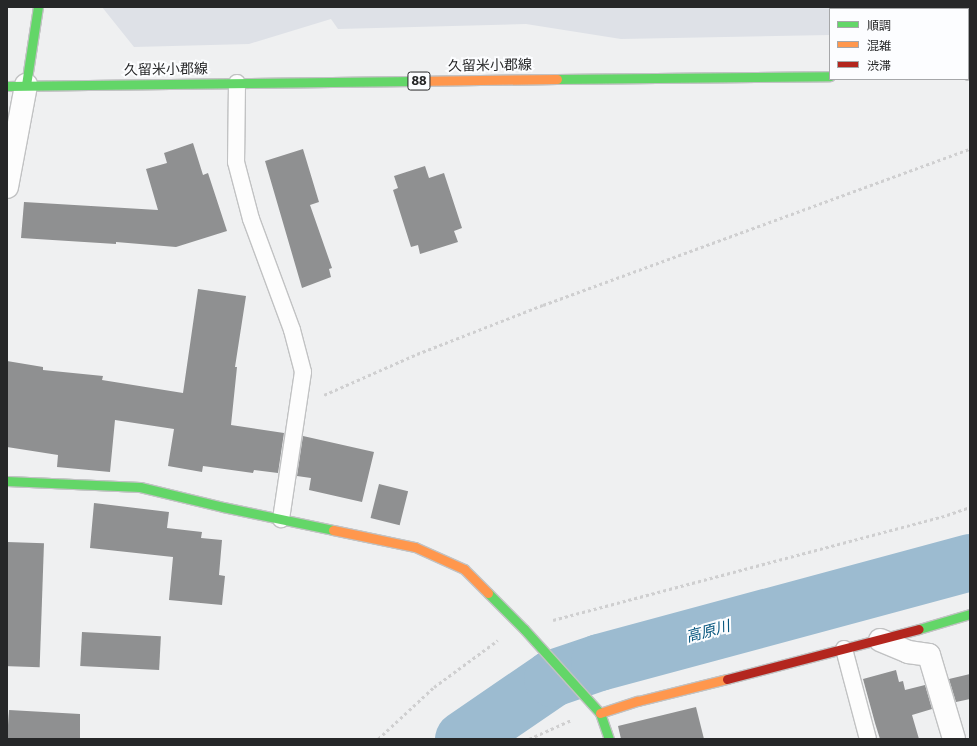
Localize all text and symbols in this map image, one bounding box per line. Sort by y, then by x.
legend [829,8,969,80]
text: 順調 [867,19,891,33]
text: 混雑 [867,39,891,53]
street label: 久留米小郡線 [448,57,532,75]
text: 渋滞 [867,59,891,73]
street label: 久留米小郡線 [124,61,208,79]
road number: 88 [407,70,431,92]
water label: 高原川 [684,617,732,647]

